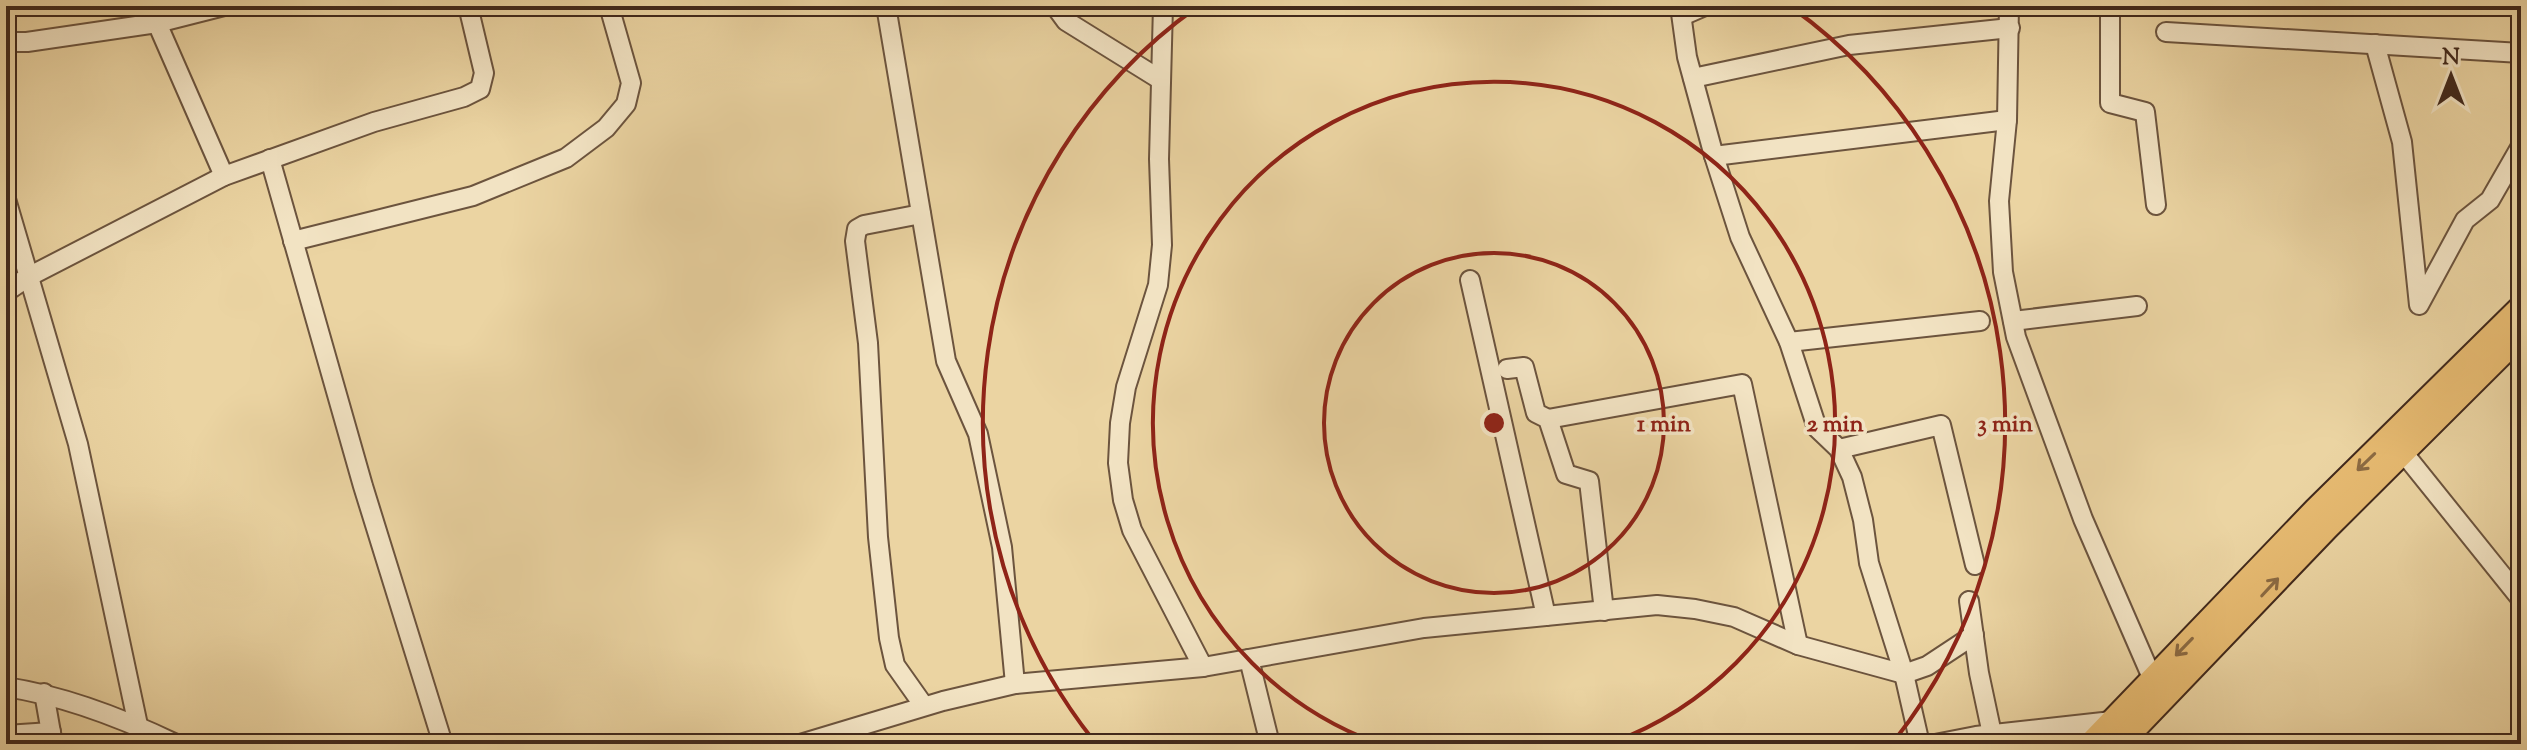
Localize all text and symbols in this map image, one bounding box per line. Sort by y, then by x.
north arrow [2411,36,2491,116]
text: N [2442,43,2460,75]
text: 1 min [1637,408,1692,442]
text: 2 min [1806,408,1864,442]
text: 3 min [1977,408,2034,442]
centre of rings [1480,409,1508,437]
one-way arrow [2356,452,2376,471]
one-way arrow [2261,577,2279,597]
one-way arrow [2175,637,2194,656]

